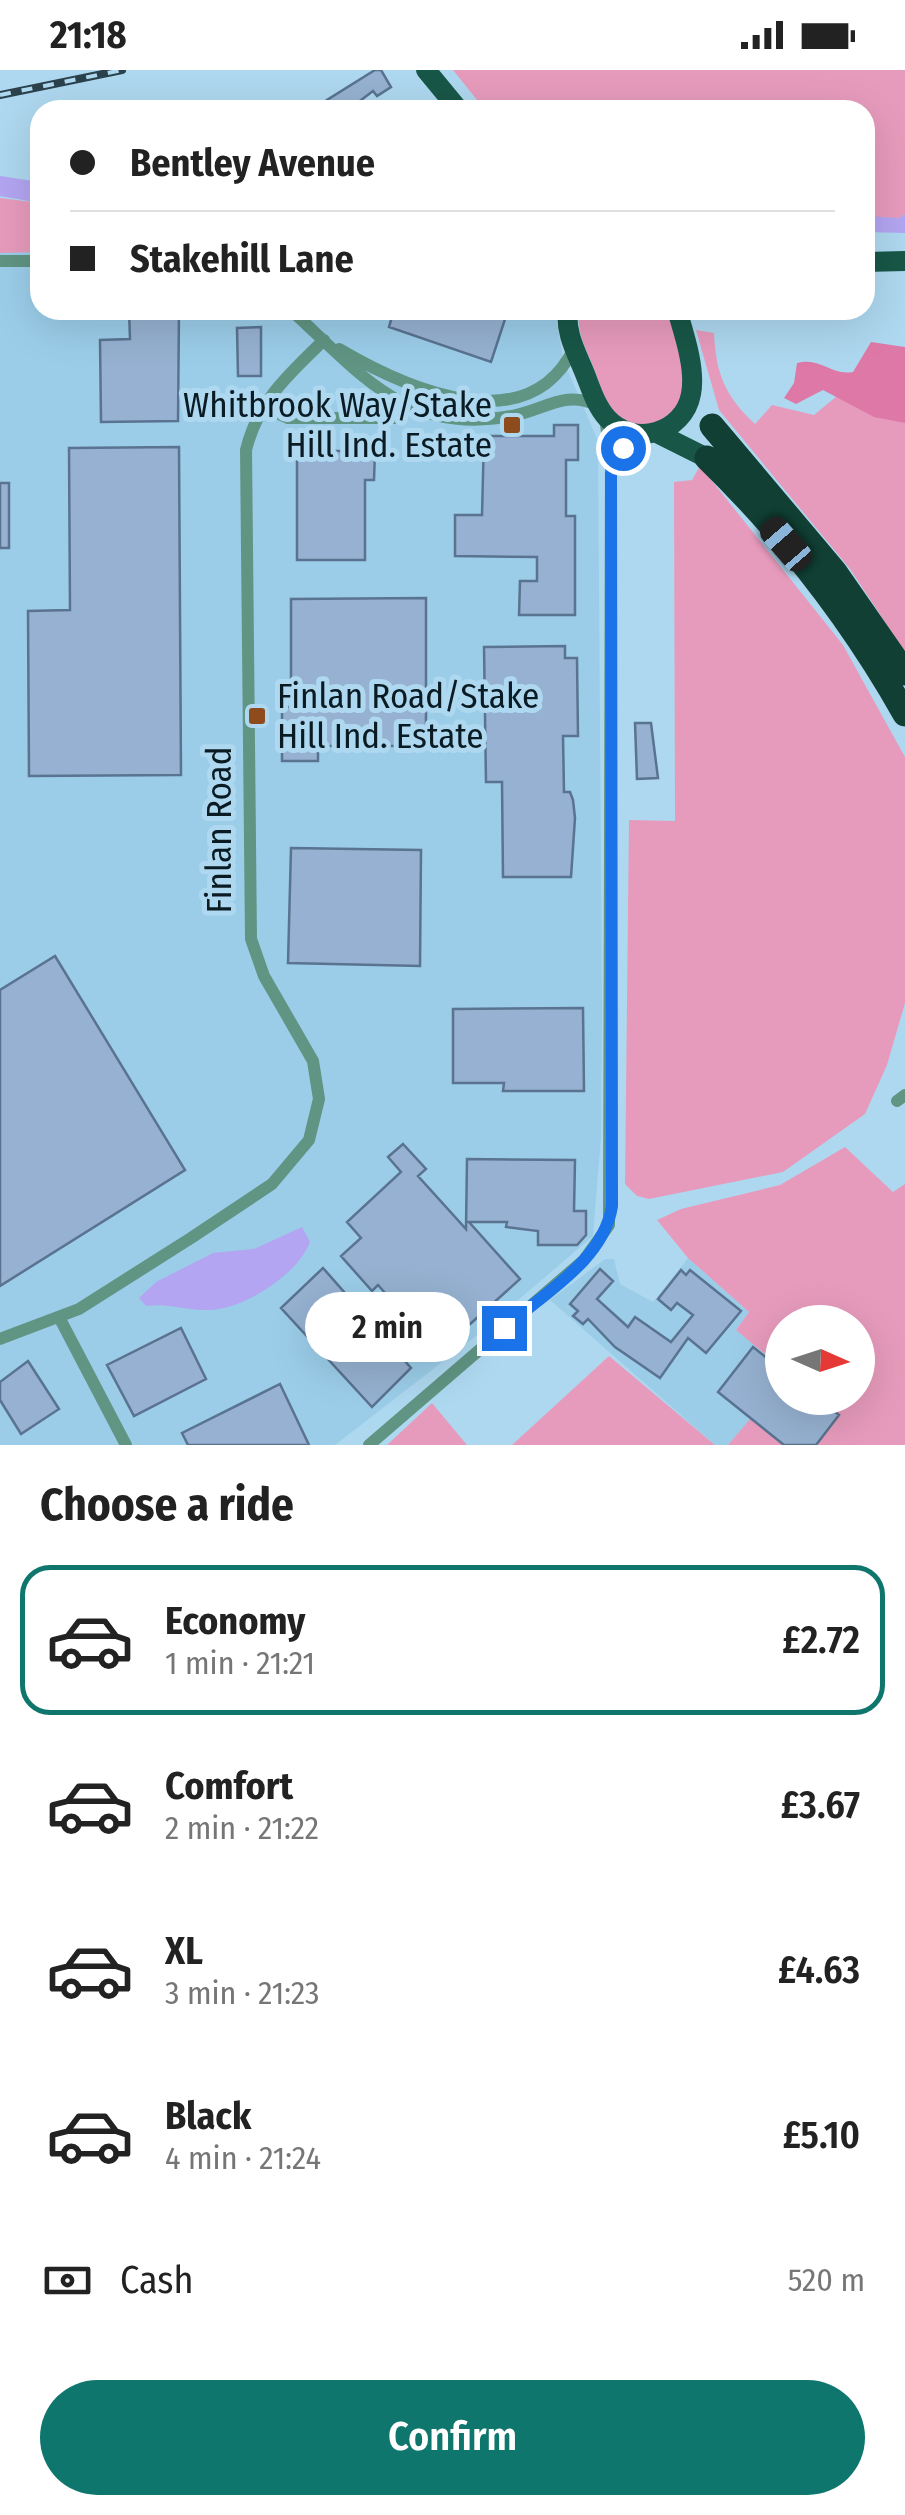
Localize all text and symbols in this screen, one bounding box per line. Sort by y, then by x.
text: 21:18 [50,12,127,58]
text: Bentley Avenue [130,140,375,186]
text: Stakehill Lane [130,236,354,282]
place label: Whitbrook Way/Stake Hill Ind. Estate [183,384,492,466]
marker: Whitbrook Way/Stake Hill Ind. Estate [501,414,523,436]
route start [601,426,646,471]
car [755,512,817,576]
place label: Finlan Road/Stake Hill Ind. Estate [277,675,539,757]
marker: Finlan Road/Stake Hill Ind. Estate [246,705,268,727]
street label: Finlan Road [198,747,240,913]
callout: 2 min [304,1293,469,1363]
north arrow [765,1305,875,1415]
map controls [765,1305,875,1415]
route end [482,1306,527,1351]
text: 2 min [352,1308,423,1346]
text: Choose a ride [40,1478,294,1532]
icon: car [45,1595,135,1685]
text: Economy [165,1598,305,1644]
text: £2.72 [782,1617,860,1663]
text: 1 min · 21:21 [165,1644,315,1682]
icon: car [45,1760,135,1850]
text: Comfort [165,1763,293,1809]
text: £3.67 [781,1782,860,1828]
text: 2 min · 21:22 [165,1809,319,1847]
icon: car [45,1925,135,2015]
text: XL [165,1928,203,1974]
text: £4.63 [778,1947,860,1993]
text: 3 min · 21:23 [165,1974,319,2012]
icon: car [45,2090,135,2180]
text: Black [165,2093,251,2139]
text: £5.10 [783,2112,860,2158]
text: 4 min · 21:24 [165,2139,321,2177]
icon: cash [40,2253,95,2308]
text: Cash [120,2257,194,2303]
text: 520 m [788,2261,865,2299]
button: Confirm [40,2380,865,2495]

